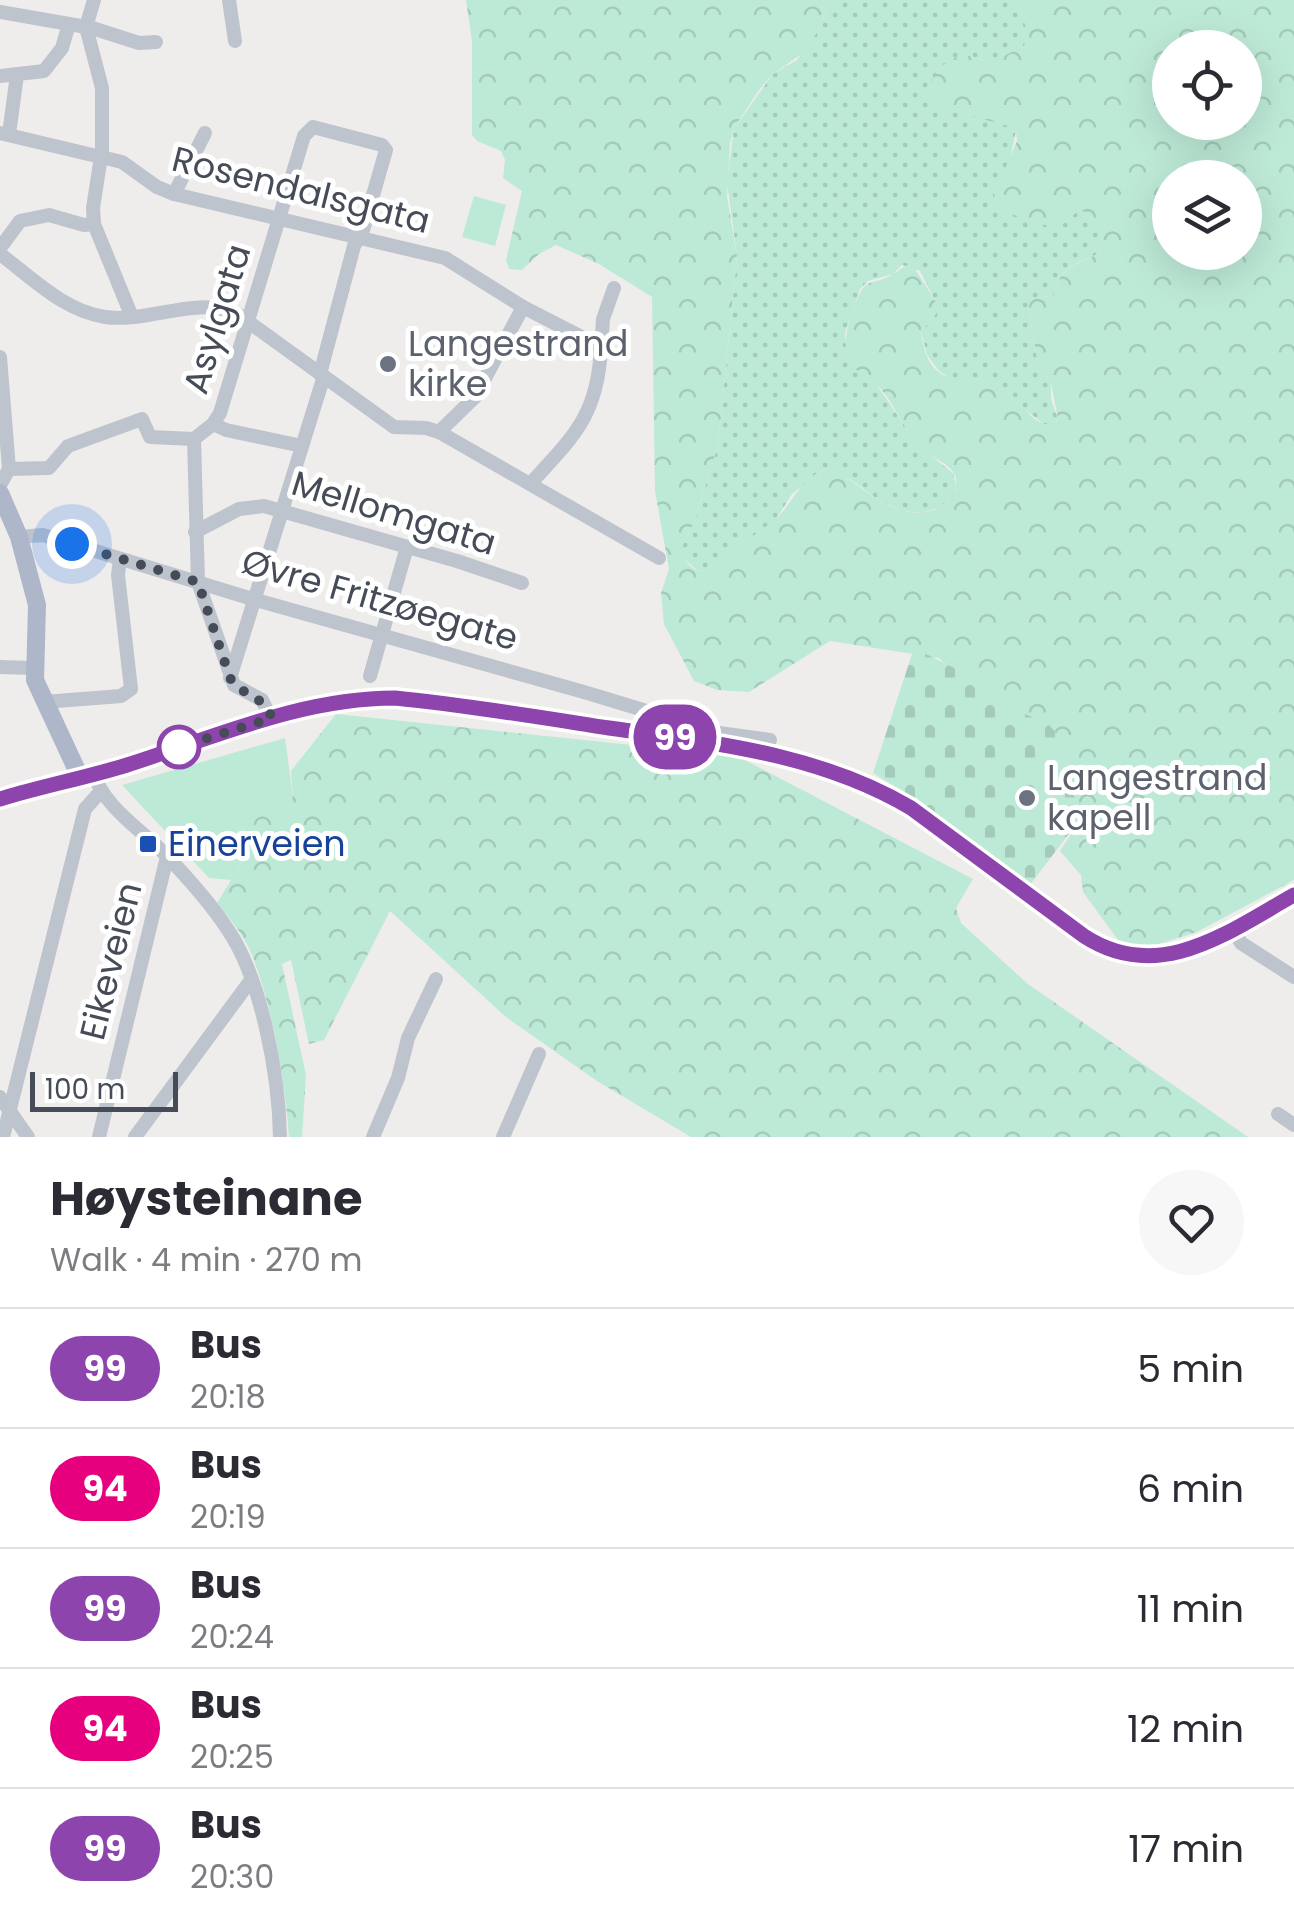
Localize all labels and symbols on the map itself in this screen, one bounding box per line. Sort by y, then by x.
street label: Rosendalsgata [167,134,435,245]
street label: Asylgata [171,238,262,400]
place label: Langestrand kirke [408,319,628,408]
marker: Langestrand kirke [377,353,399,375]
street label: Mellomgata [286,458,502,567]
your location [47,519,97,569]
street label: Øvre Fritzøegate [236,537,524,662]
line badge: 99 [630,704,720,770]
unlabelled marker [158,726,200,768]
place label: Langestrand kapell [1047,753,1267,842]
marker: Langestrand kapell [1016,787,1038,809]
place label: Einerveien [168,819,346,868]
marker: Einerveien [137,833,159,855]
street label: Eikeveien [67,877,154,1045]
scale bar [30,1067,178,1112]

